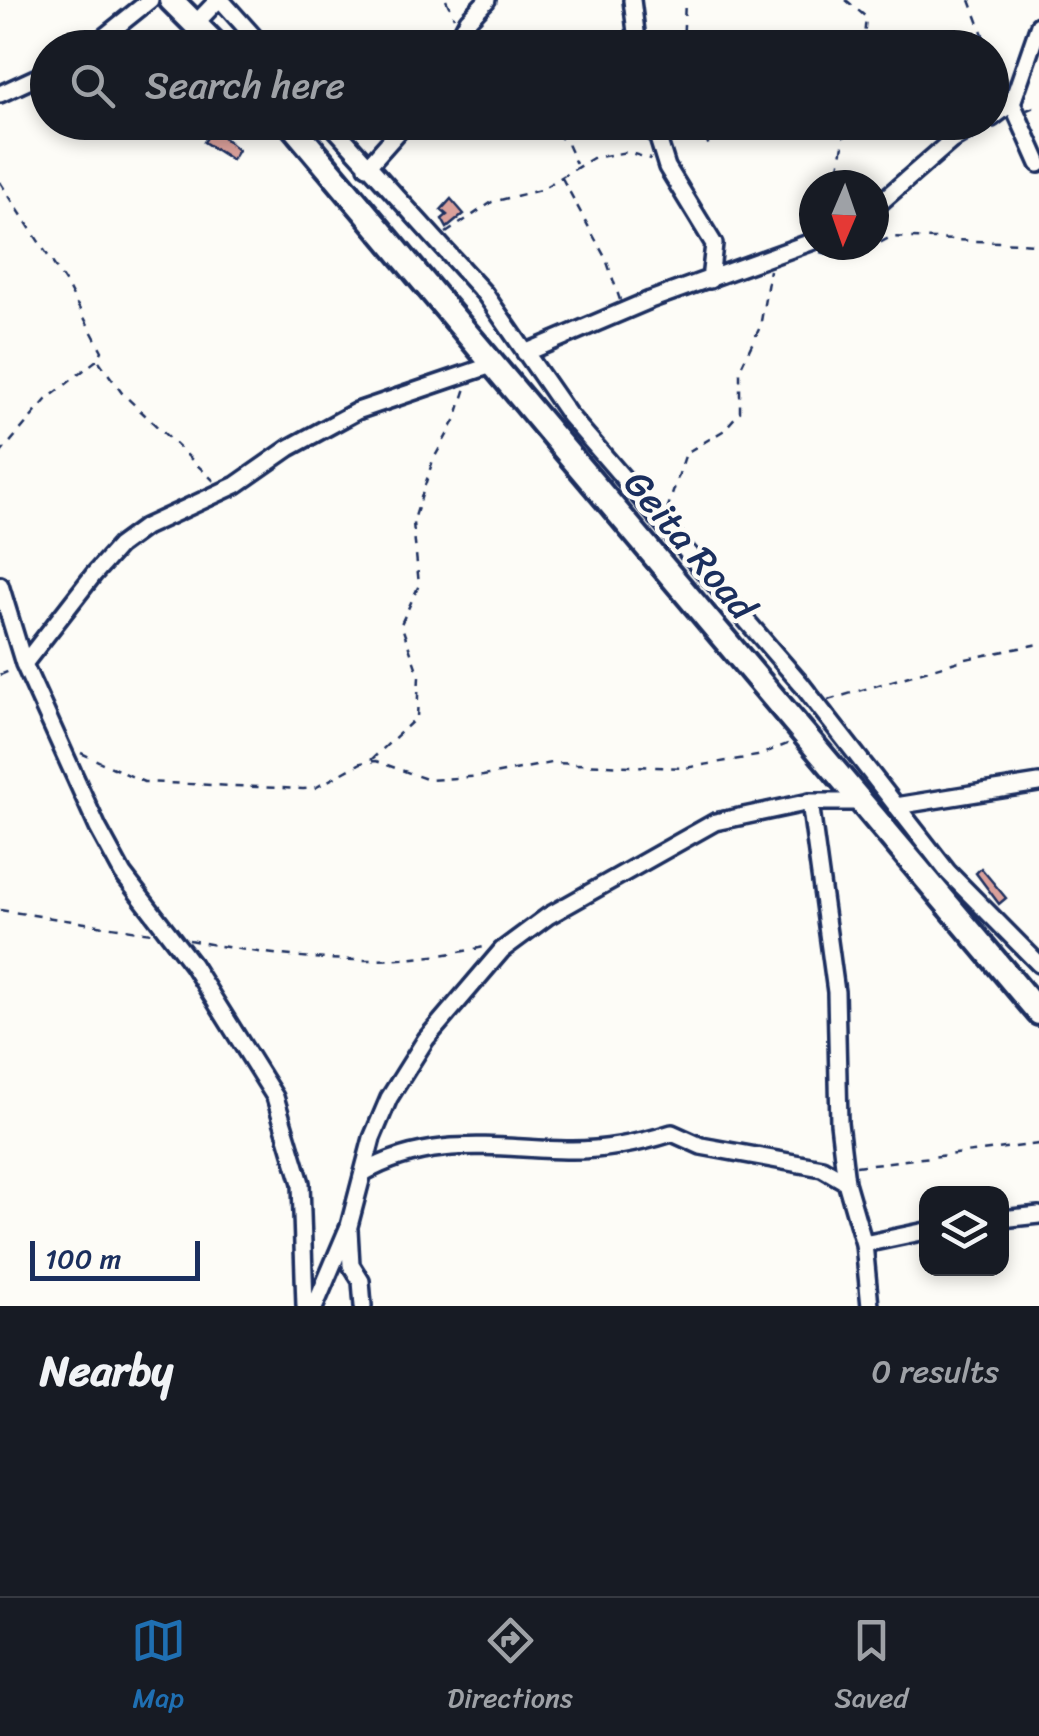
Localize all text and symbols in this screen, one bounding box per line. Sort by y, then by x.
search box [30,30,1009,140]
text: Search here [145,52,345,119]
icon: search [65,58,120,113]
north arrow [799,170,889,260]
street label: Geita Road [606,454,775,637]
map controls [919,1186,1009,1276]
button: layers [919,1186,1009,1276]
text: 100 m [45,1234,121,1283]
scale bar [30,1236,200,1280]
text: Nearby [40,1334,173,1408]
text: 0 results [871,1343,999,1400]
tab: Map [131,1613,186,1722]
tab: Directions [447,1613,573,1722]
tab: Saved [834,1613,908,1722]

